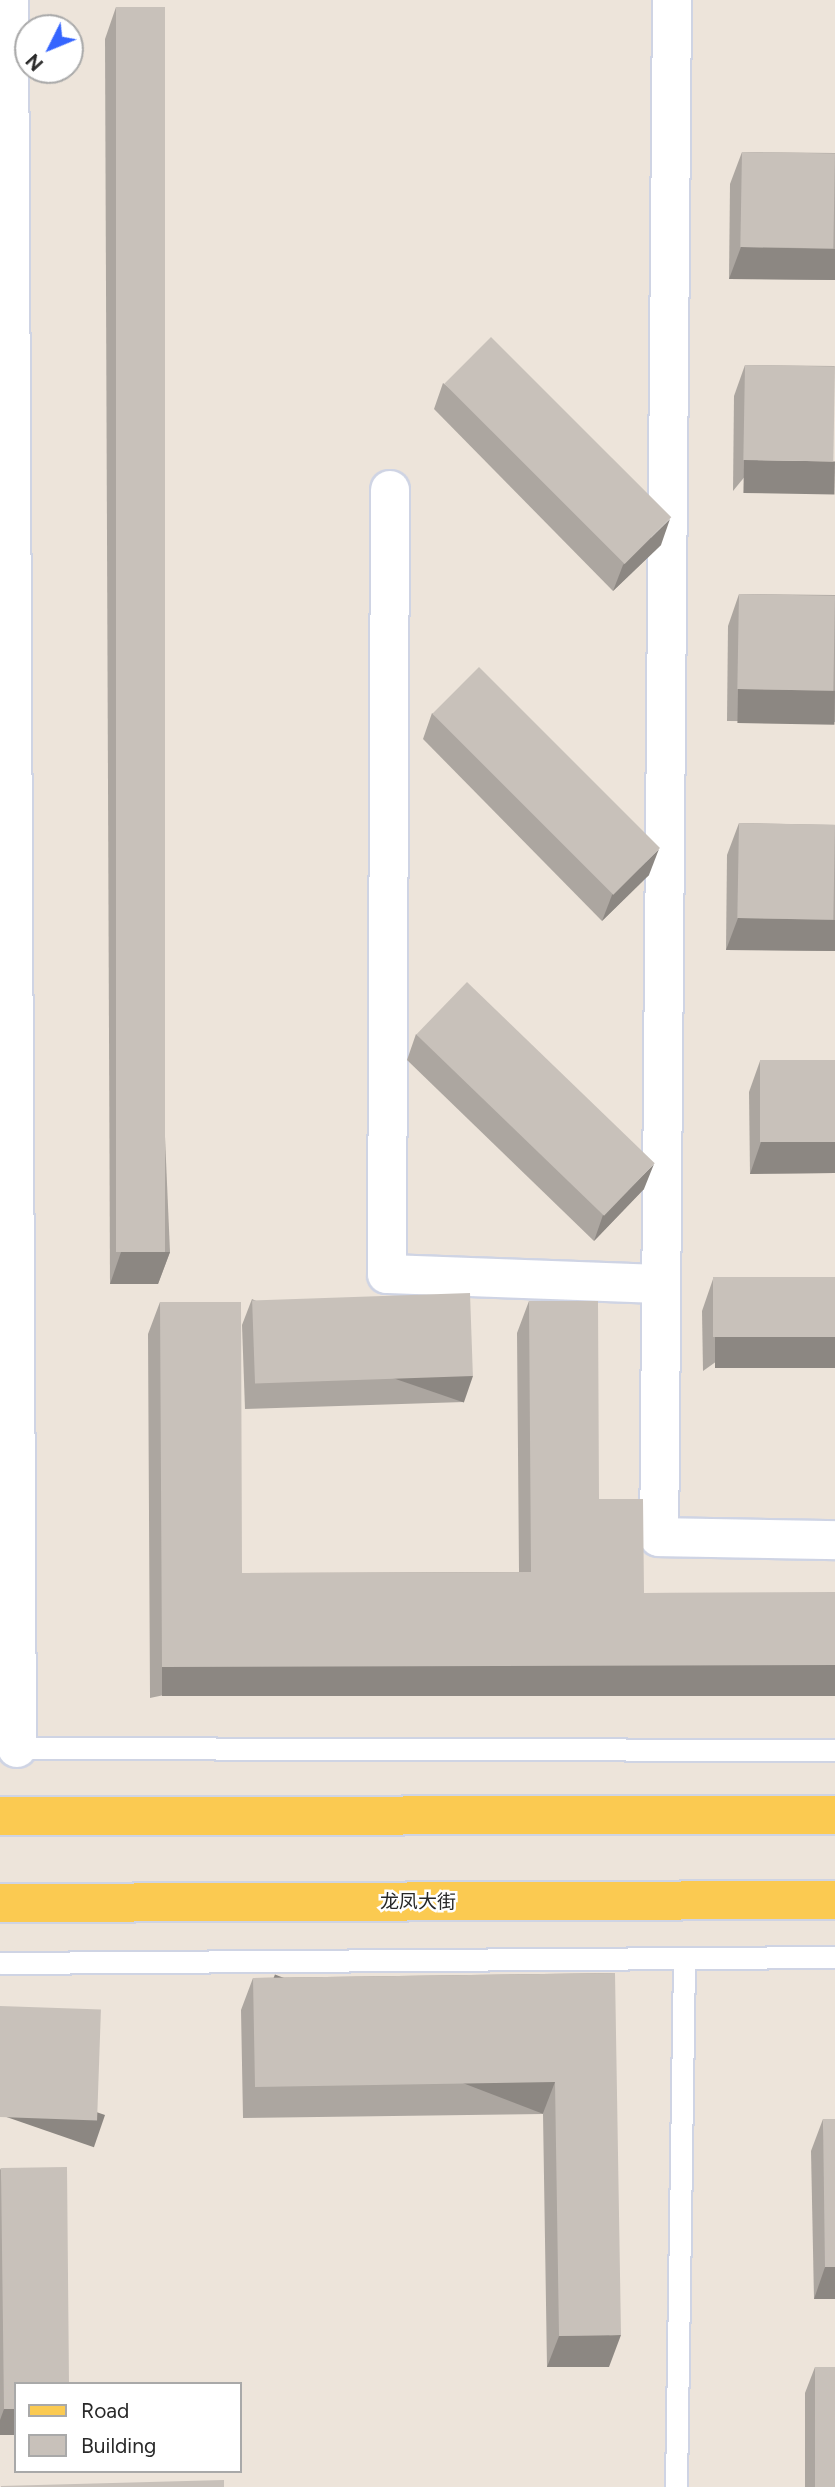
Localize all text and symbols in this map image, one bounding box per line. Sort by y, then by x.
north arrow [14,14,84,84]
text: N [21,49,48,76]
street label: 龙凤大街 [380,1891,456,1913]
legend [14,2382,242,2473]
text: Road [81,2398,129,2423]
text: Building [81,2433,156,2458]

